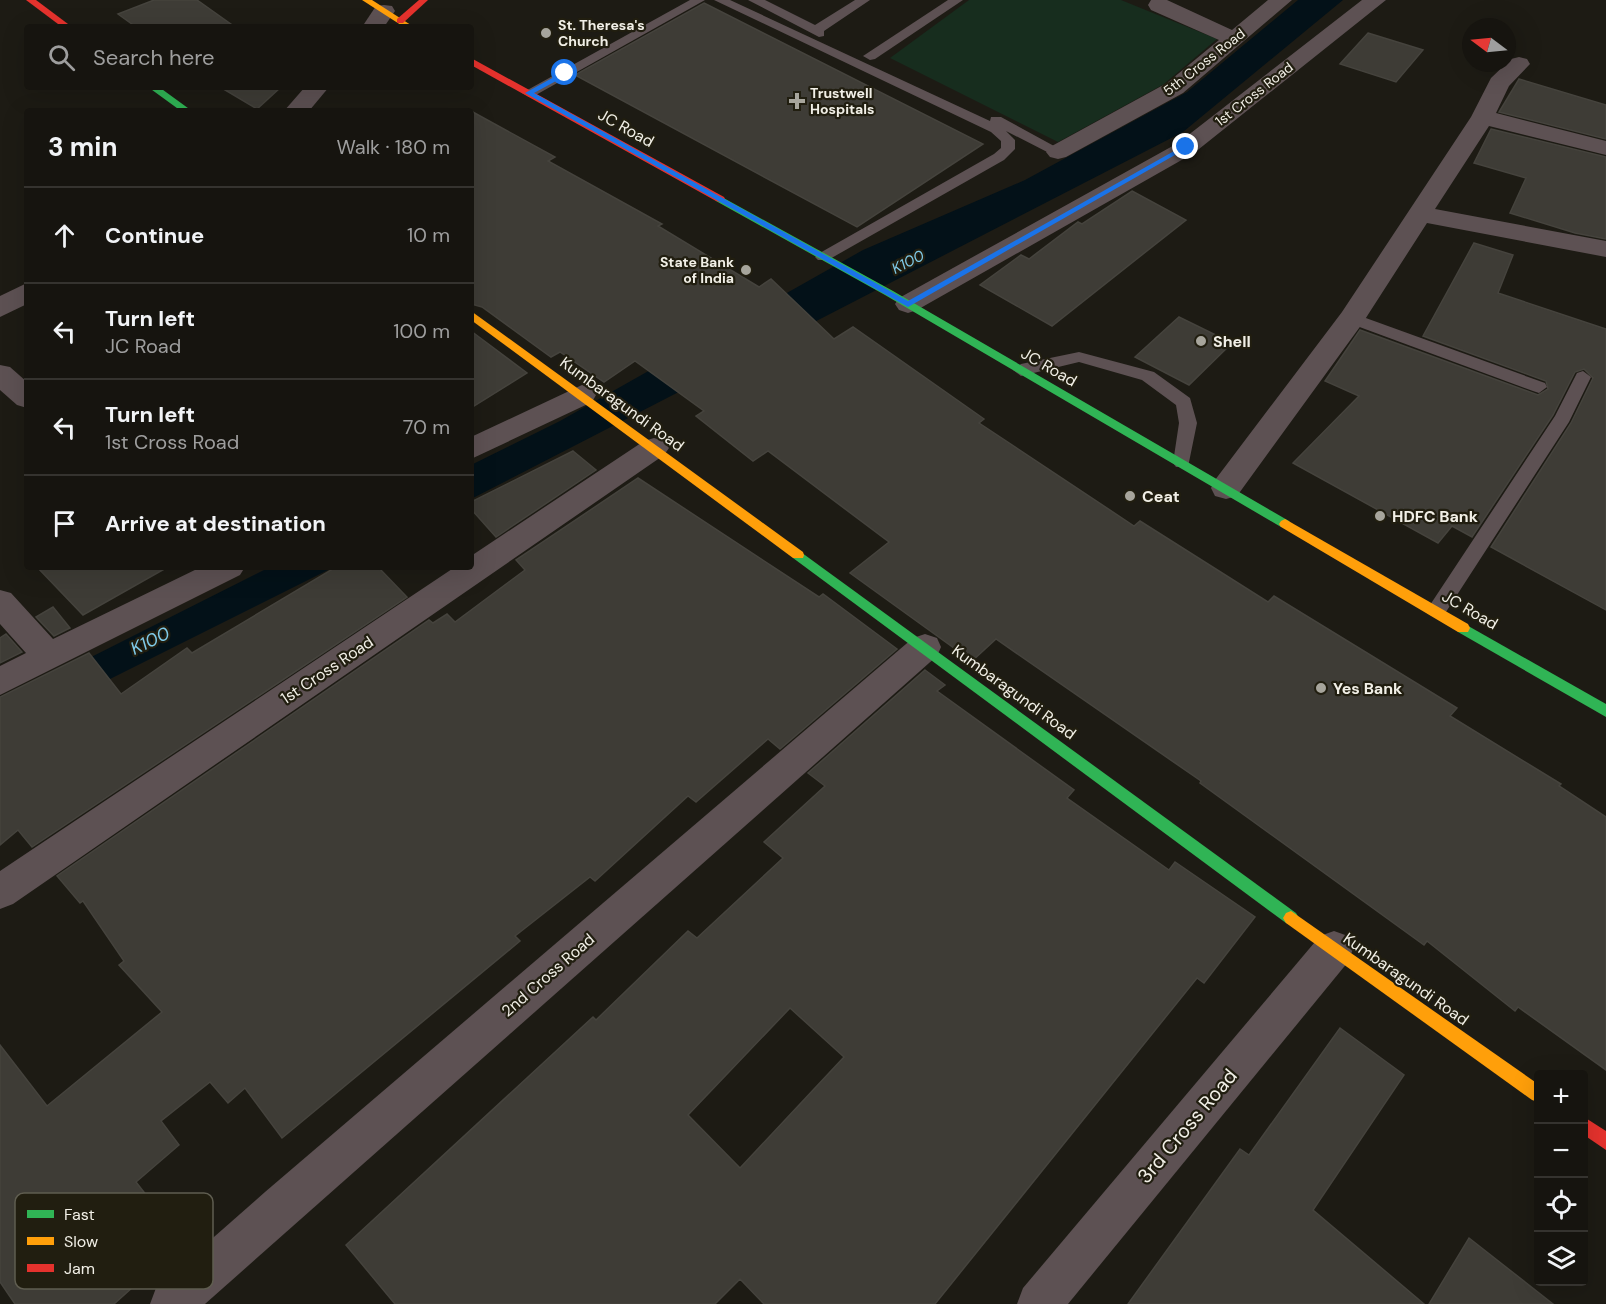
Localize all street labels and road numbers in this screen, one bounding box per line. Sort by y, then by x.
street label: 5th Cross Road [1159,24,1249,100]
street label: 1st Cross Road [1211,58,1297,130]
street label: JC Road [594,104,658,152]
street label: JC Road [1017,343,1081,391]
street label: Kumbaragundi Road [556,352,688,456]
street label: JC Road [1438,586,1502,634]
street label: 1st Cross Road [277,631,377,709]
street label: Kumbaragundi Road [948,640,1080,744]
street label: Kumbaragundi Road [1339,928,1473,1030]
street label: 2nd Cross Road [497,929,599,1021]
street label: 3rd Cross Road [1131,1063,1243,1189]

